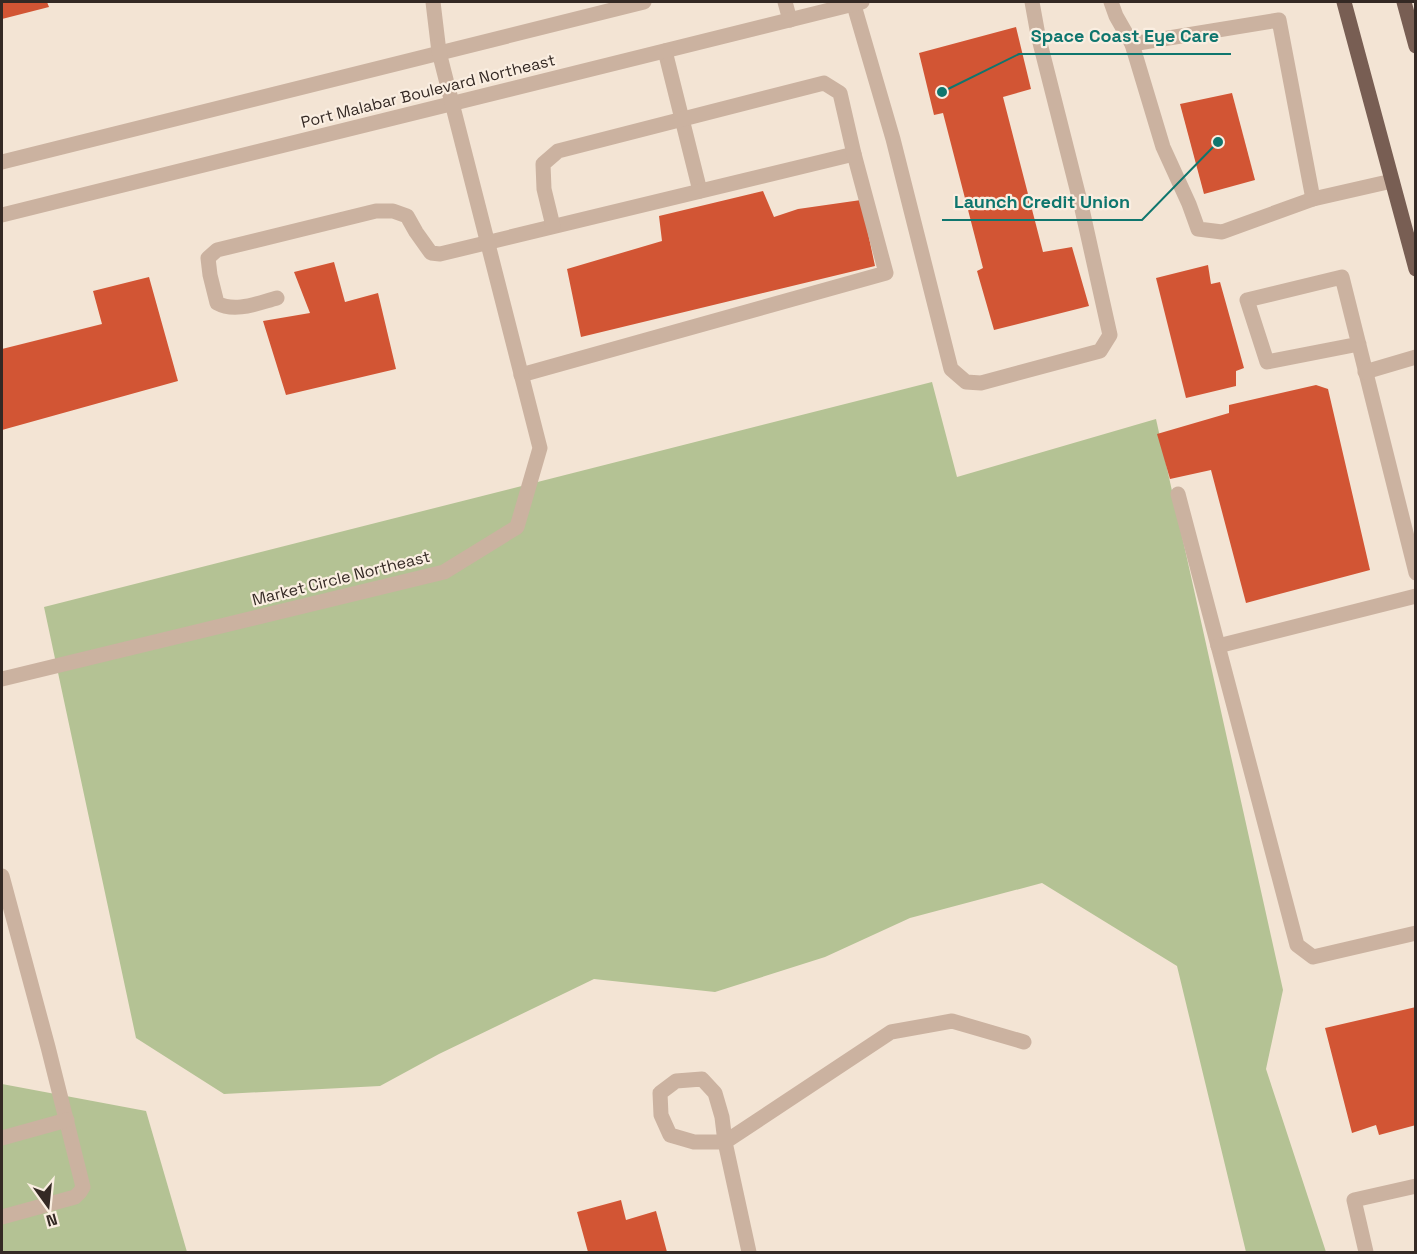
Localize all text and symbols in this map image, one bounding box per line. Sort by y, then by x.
callout: Space Coast Eye Care [1019,18,1231,54]
text: Space Coast Eye Care [1031,24,1219,47]
street label: Port Malabar Boulevard Northeast [299,49,557,133]
callout: Launch Credit Union [942,184,1142,220]
text: Launch Credit Union [954,190,1130,213]
street label: Market Circle Northeast [250,546,432,610]
north arrow [18,1176,78,1236]
text: N [44,1208,60,1232]

